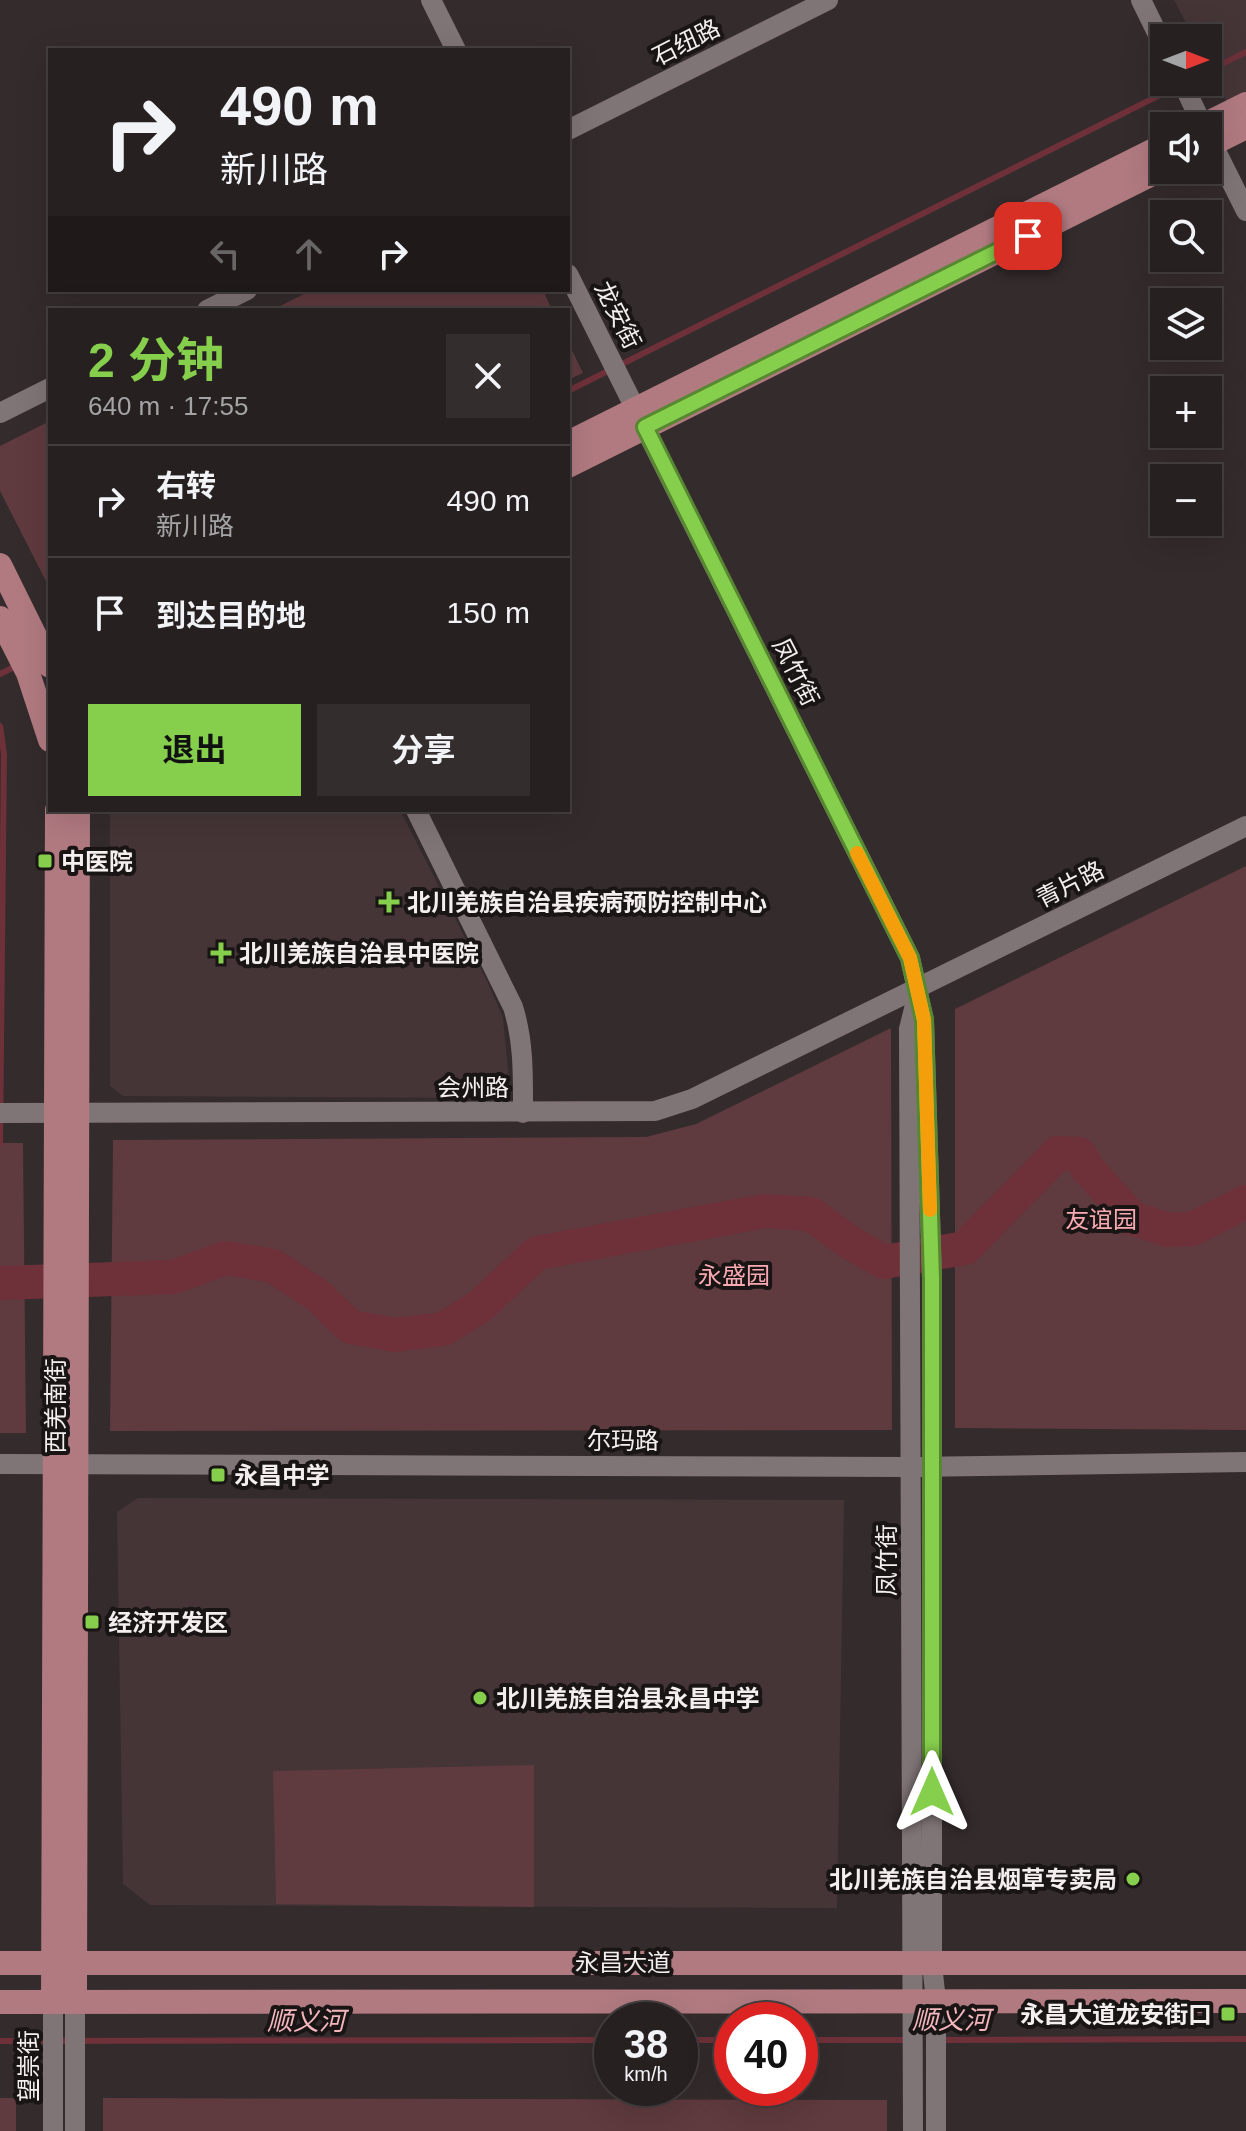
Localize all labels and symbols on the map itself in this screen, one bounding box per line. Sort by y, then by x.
street label: 石纽路 [648,14,724,70]
north arrow [1150,24,1222,96]
pin [994,202,1062,270]
street label: 龙安街 [590,277,646,353]
street label: 凤竹街 [768,634,824,710]
place label: 中医院 [61,848,133,875]
marker: 中医院 [36,852,54,870]
street label: 青片路 [1032,856,1108,912]
place label: 北川羌族自治县疾病预防控制中心 [407,889,767,916]
marker: 北川羌族自治县疾病预防控制中心 [378,891,400,913]
place label: 北川羌族自治县中医院 [239,940,479,967]
marker: 北川羌族自治县中医院 [210,942,232,964]
street label: 会州路 [437,1074,509,1101]
park label: 友谊园 [1065,1206,1137,1233]
park label: 永盛园 [698,1262,770,1289]
street label: 西羌南街 [42,1358,69,1454]
street label: 尔玛路 [587,1427,659,1454]
place label: 永昌中学 [234,1462,330,1489]
marker: 永昌中学 [209,1466,227,1484]
street label: 凤竹街 [873,1524,900,1596]
place label: 经济开发区 [108,1609,228,1636]
marker: 经济开发区 [83,1613,101,1631]
place label: 北川羌族自治县永昌中学 [496,1685,760,1712]
marker: 北川羌族自治县永昌中学 [471,1689,489,1707]
position arrow [890,1750,974,1834]
place label: 北川羌族自治县烟草专卖局 [829,1866,1117,1893]
marker: 北川羌族自治县烟草专卖局 [1124,1870,1142,1888]
street label: 永昌大道 [575,1949,671,1976]
place label: 永昌大道龙安街口 [1020,2001,1212,2028]
speed limit sign: 40 [714,2002,818,2106]
water label: 顺义河 [912,2005,995,2035]
marker: 永昌大道龙安街口 [1219,2005,1237,2023]
water label: 顺义河 [267,2006,350,2036]
street label: 望崇街 [15,2030,42,2102]

